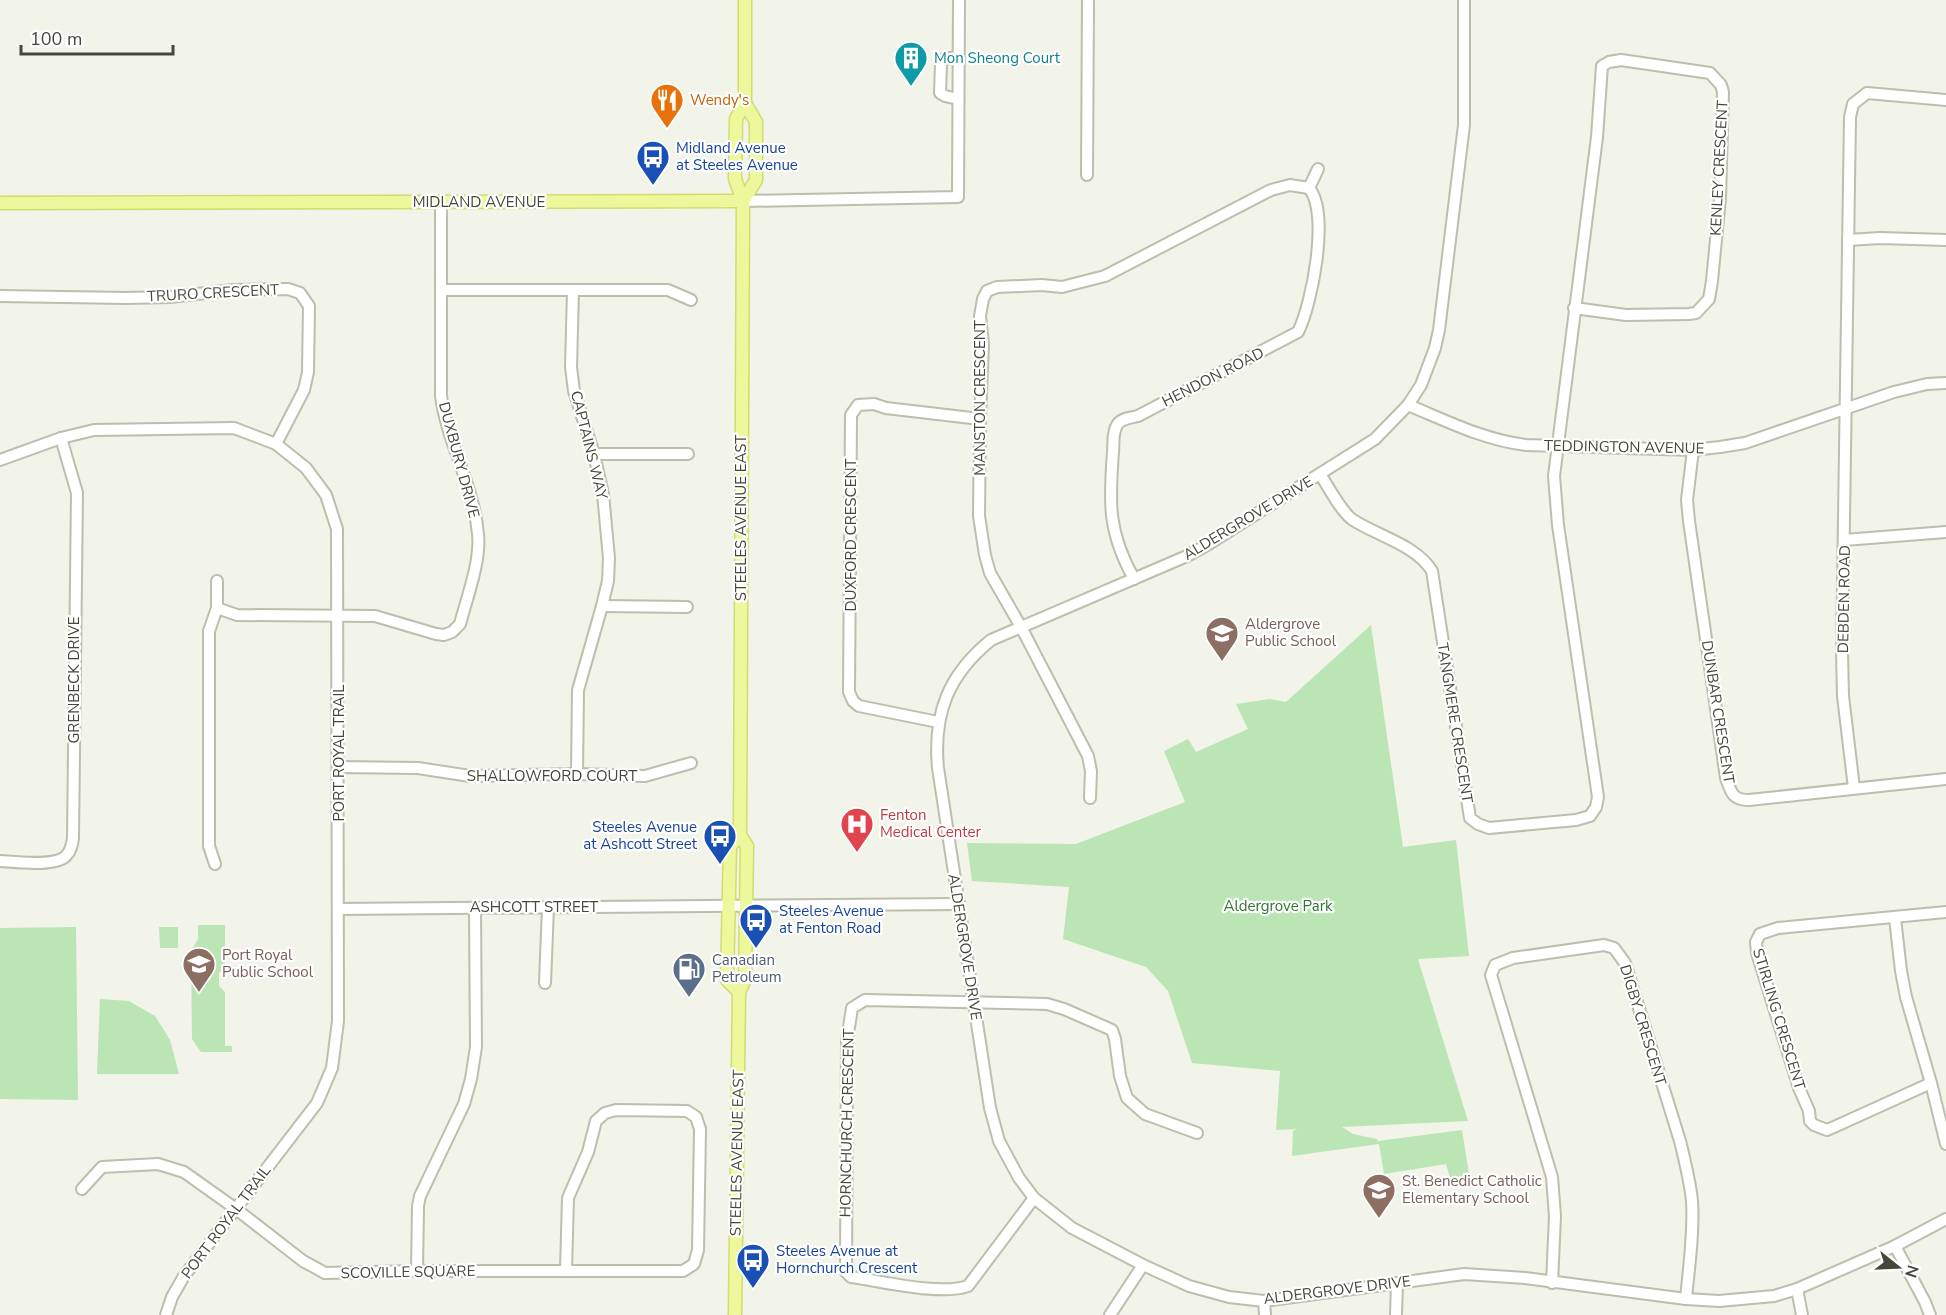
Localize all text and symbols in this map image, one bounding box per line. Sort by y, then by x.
scale bar [21,18,172,56]
text: 100 m [30,27,82,51]
building icon: Mon Sheong Court [893,40,929,87]
place label: Mon Sheong Court [934,48,1061,68]
restaurant icon: Wendy's [649,82,685,129]
place label: Wendy's [690,90,749,110]
street label: KENLEY CRESCENT [1705,100,1733,236]
place label: Midland Avenue at Steeles Avenue [676,138,798,175]
bus stop icon: Midland Avenue at Steeles Avenue [635,139,671,186]
street label: MIDLAND AVENUE [413,192,545,212]
street label: TRURO CRESCENT [146,280,280,306]
street label: MANSTON CRESCENT [970,320,990,476]
street label: HENDON ROAD [1158,343,1268,411]
street label: CAPTAINS WAY [566,389,612,502]
street label: DUXBURY DRIVE [434,400,484,520]
street label: STEELES AVENUE EAST [731,435,751,601]
street label: TEDDINGTON AVENUE [1544,436,1704,458]
street label: DUXFORD CRESCENT [841,458,861,612]
street label: ALDERGROVE DRIVE [1179,471,1317,565]
street label: DEBDEN ROAD [1833,545,1855,653]
place label: Aldergrove Public School [1245,614,1337,651]
school or university icon: Aldergrove Public School [1204,615,1240,662]
street label: GRENBECK DRIVE [64,616,84,744]
street label: DUNBAR CRESCENT [1697,639,1739,785]
street label: TANGMERE CRESCENT [1432,641,1478,805]
street label: PORT ROYAL TRAIL [329,684,349,822]
street label: SHALLOWFORD COURT [467,766,637,786]
place label: Fenton Medical Center [880,805,981,842]
hospital icon: Fenton Medical Center [839,806,875,853]
place label: Steeles Avenue at Ashcott Street [583,817,698,854]
bus stop icon: Steeles Avenue at Ashcott Street [702,818,738,865]
street label: ALDERGROVE DRIVE [944,872,986,1022]
park label: Aldergrove Park [1224,896,1333,916]
street label: ASHCOTT STREET [470,897,598,917]
place label: Steeles Avenue at Fenton Road [779,901,884,938]
bus stop icon: Steeles Avenue at Fenton Road [738,902,774,949]
place label: Port Royal Public School [222,945,314,982]
school or university icon: Port Royal Public School [181,946,217,993]
street label: STIRLING CRESCENT [1748,946,1810,1092]
place label: Canadian Petroleum [712,950,782,987]
fuel station icon: Canadian Petroleum [671,951,707,998]
street label: DIGBY CRESCENT [1615,962,1671,1088]
street label: HORNCHURCH CRESCENT [835,1028,859,1218]
street label: STEELES AVENUE EAST [726,1070,748,1236]
street label: PORT ROYAL TRAIL [177,1161,275,1283]
place label: St. Benedict Catholic Elementary School [1402,1171,1542,1208]
school or university icon: St. Benedict Catholic Elementary School [1361,1172,1397,1219]
north arrow [1868,1237,1928,1297]
place label: Steeles Avenue at Hornchurch Crescent [776,1241,918,1278]
bus stop icon: Steeles Avenue at Hornchurch Crescent [735,1242,771,1289]
street label: SCOVILLE SQUARE [341,1261,475,1283]
text: N [1899,1262,1924,1280]
street label: ALDERGROVE DRIVE [1262,1271,1412,1309]

